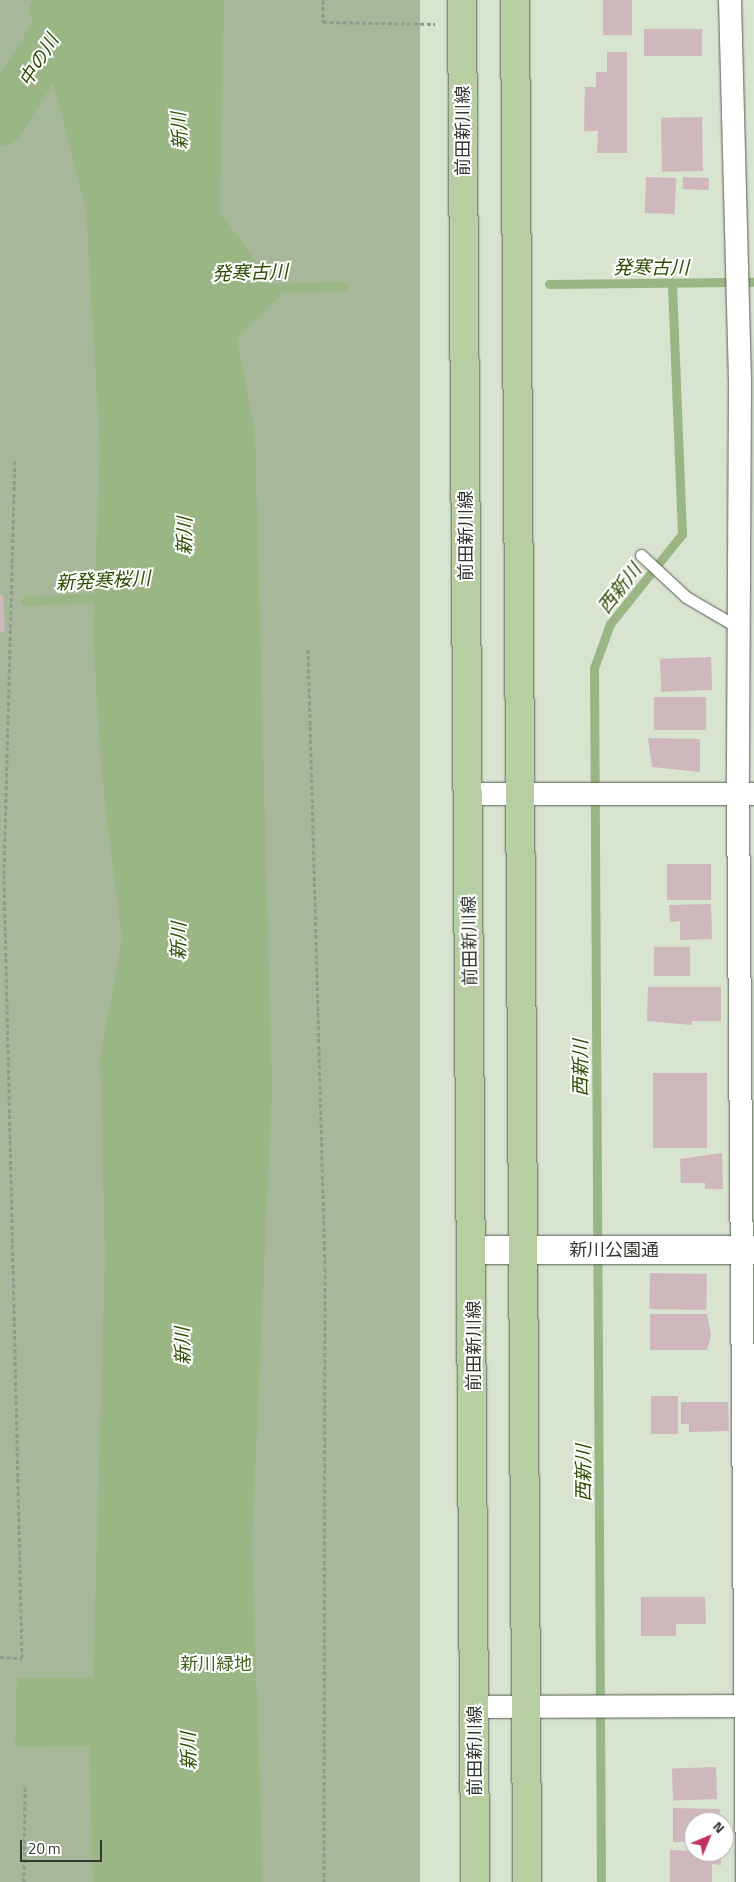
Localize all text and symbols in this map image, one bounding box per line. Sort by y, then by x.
water label: 中の川 [13,30,63,90]
street label: 前田新川線 [452,86,474,176]
water label: 新川 [167,111,191,151]
water label: 発寒古川 [613,256,689,278]
water label: 発寒古川 [212,259,288,285]
street label: 前田新川線 [455,491,477,581]
water label: 新川 [172,517,196,555]
water label: 西新川 [592,559,646,617]
water label: 新発寒桜川 [55,566,151,594]
street label: 前田新川線 [458,896,482,986]
water label: 新川 [166,922,190,960]
water label: 西新川 [569,1040,591,1096]
street label: 新川公園通 [569,1239,659,1261]
street label: 前田新川線 [463,1301,485,1391]
water label: 新川 [170,1327,194,1365]
water label: 西新川 [572,1445,594,1501]
park label: 新川緑地 [180,1653,252,1675]
street label: 前田新川線 [464,1706,486,1796]
water label: 新川 [176,1732,200,1770]
north arrow [684,1812,734,1862]
text: N [708,1816,730,1838]
scale bar [22,1830,105,1862]
text: 20 m [28,1837,61,1860]

